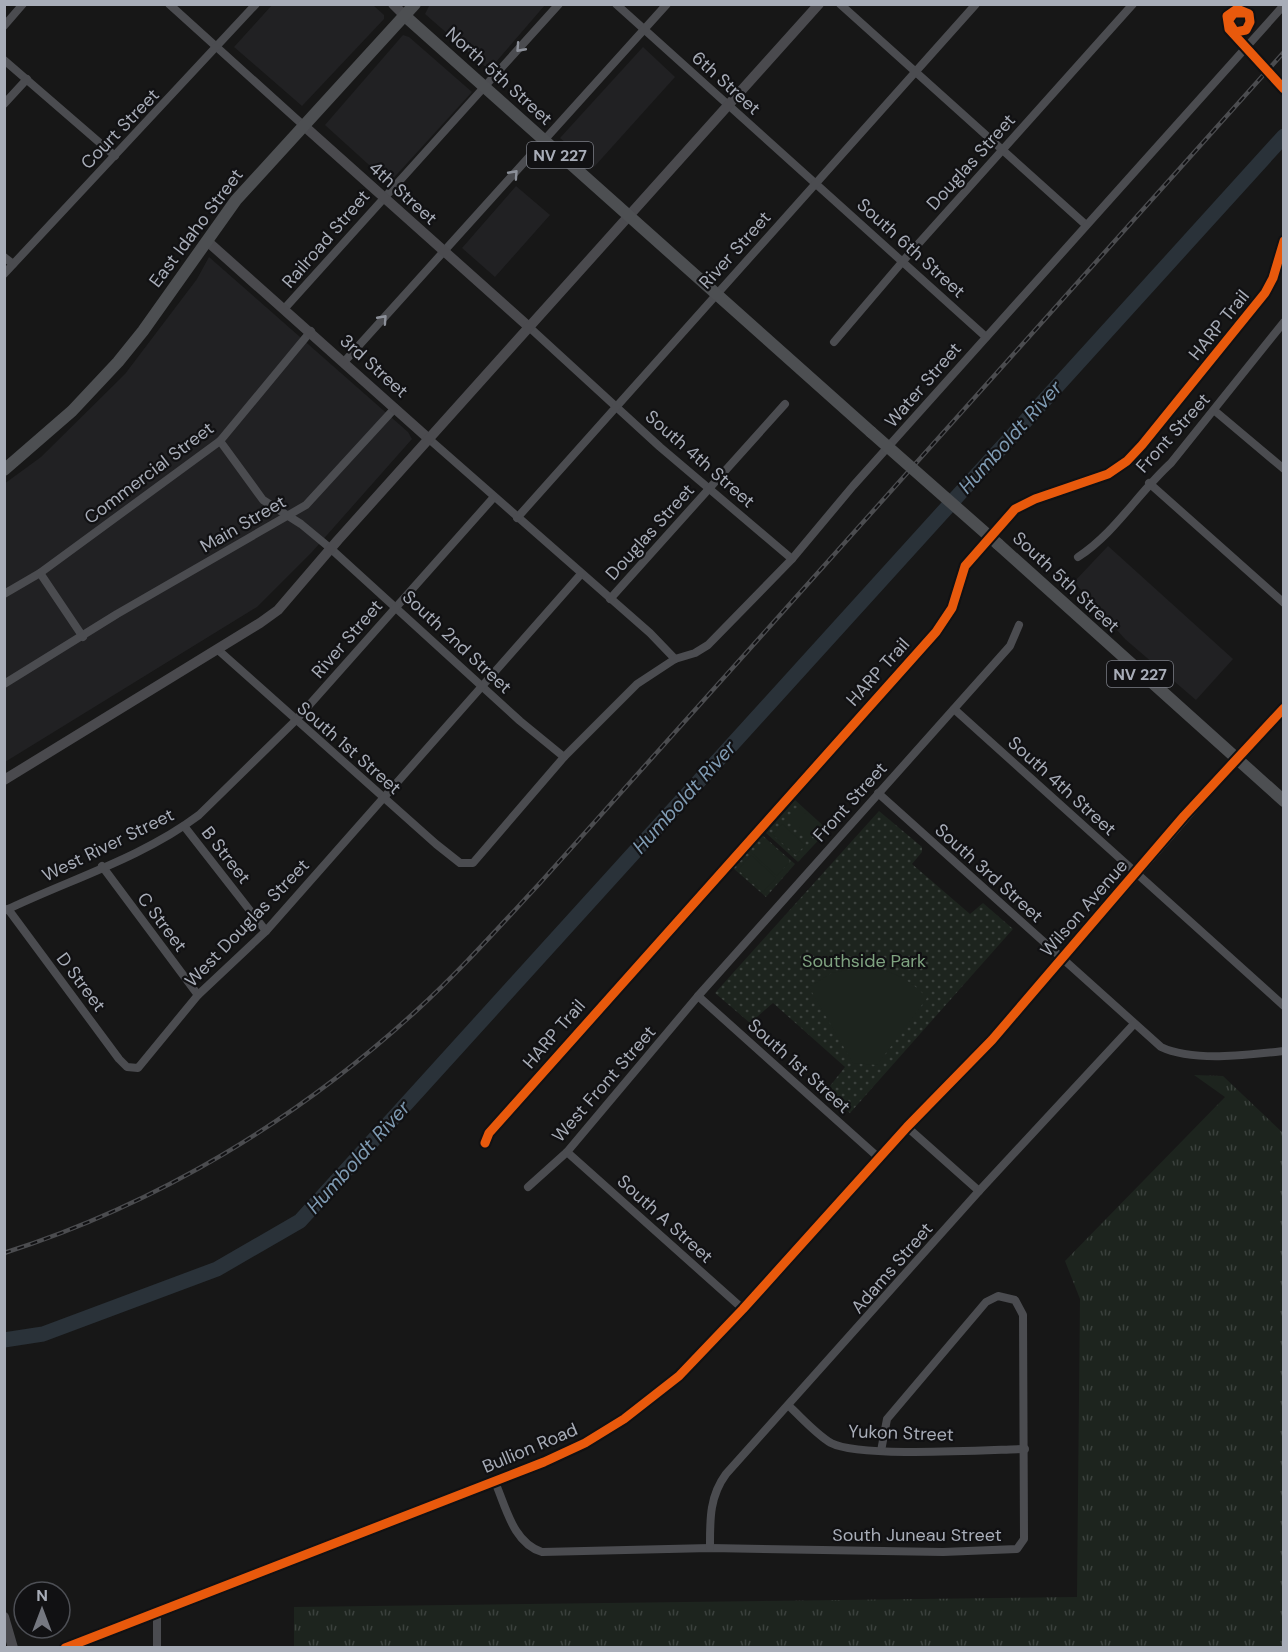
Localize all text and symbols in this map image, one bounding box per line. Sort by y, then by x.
street label: North 5th Street [440,22,558,130]
one-way arrow [516,41,527,52]
street label: 6th Street [687,46,765,120]
street label: Court Street [75,83,165,175]
street label: Douglas Street [921,109,1021,215]
road number: NV 227 [527,142,593,168]
street label: 4th Street [364,156,442,230]
street label: East Idaho Street [144,164,248,292]
one-way arrow [507,170,518,180]
street label: Railroad Street [277,185,375,293]
street label: South 6th Street [852,193,970,303]
street label: River Street [694,206,776,294]
street label: HARP Trail [1183,285,1255,365]
one-way arrow [376,315,387,325]
street label: 3rd Street [335,329,413,403]
street label: Water Street [879,337,967,433]
water label: Humboldt River [952,375,1068,499]
street label: Front Street [1131,388,1215,478]
street label: South 4th Street [640,405,760,513]
street label: Commercial Street [79,416,219,530]
street label: Douglas Street [600,479,700,585]
street label: Main Street [196,490,290,558]
street label: South 5th Street [1007,526,1125,638]
street label: South 2nd Street [397,585,517,699]
street label: River Street [306,595,388,683]
street label: HARP Trail [841,633,915,711]
road number: NV 227 [1107,661,1173,687]
street label: South 1st Street [292,696,406,800]
street label: South 4th Street [1003,731,1121,841]
water label: Humboldt River [626,735,742,859]
street label: Front Street [808,757,892,847]
street label: West River Street [38,803,178,887]
street label: South 3rd Street [930,818,1048,928]
street label: B Street [196,821,256,889]
street label: West Douglas Street [180,854,314,992]
street label: Wilson Avenue [1035,854,1133,962]
street label: C Street [132,887,192,957]
street label: D Street [51,948,111,1016]
park label: Southside Park [802,949,926,973]
street label: HARP Trail [517,994,591,1074]
street label: South 1st Street [742,1013,856,1119]
street label: West Front Street [547,1021,661,1147]
water label: Humboldt River [300,1095,416,1219]
street label: South A Street [612,1169,718,1269]
street label: Adams Street [846,1217,938,1319]
street label: Bullion Road [479,1417,581,1479]
street label: Yukon Street [848,1419,954,1447]
street label: South Juneau Street [832,1523,1002,1547]
north arrow [12,1580,72,1640]
text: N [36,1585,48,1606]

